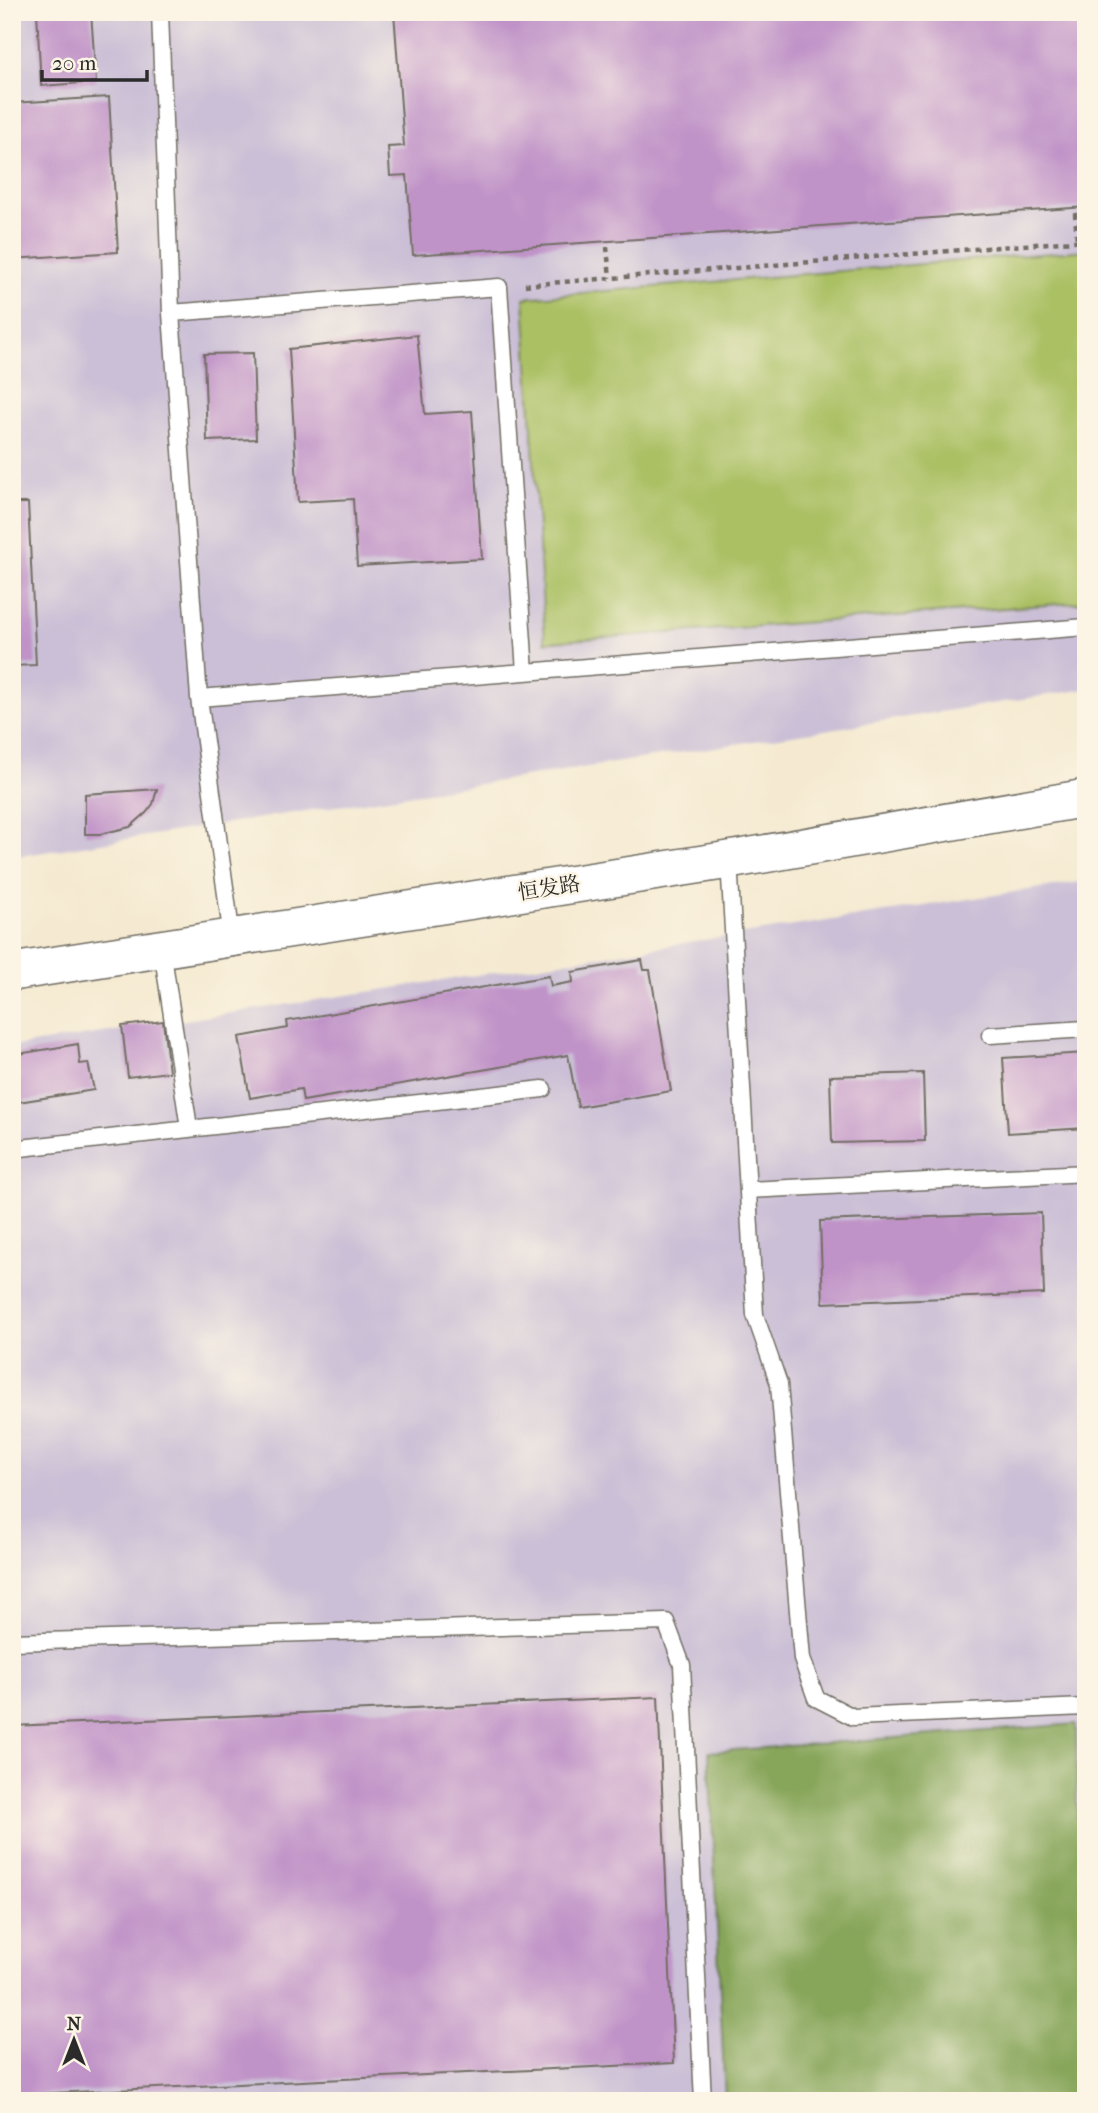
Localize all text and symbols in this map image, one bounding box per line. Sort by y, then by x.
scale bar [42,38,147,82]
text: 20 m [52,51,97,75]
street label: 恒发路 [516,871,582,905]
north arrow [38,2004,108,2074]
text: N [67,2013,82,2035]

